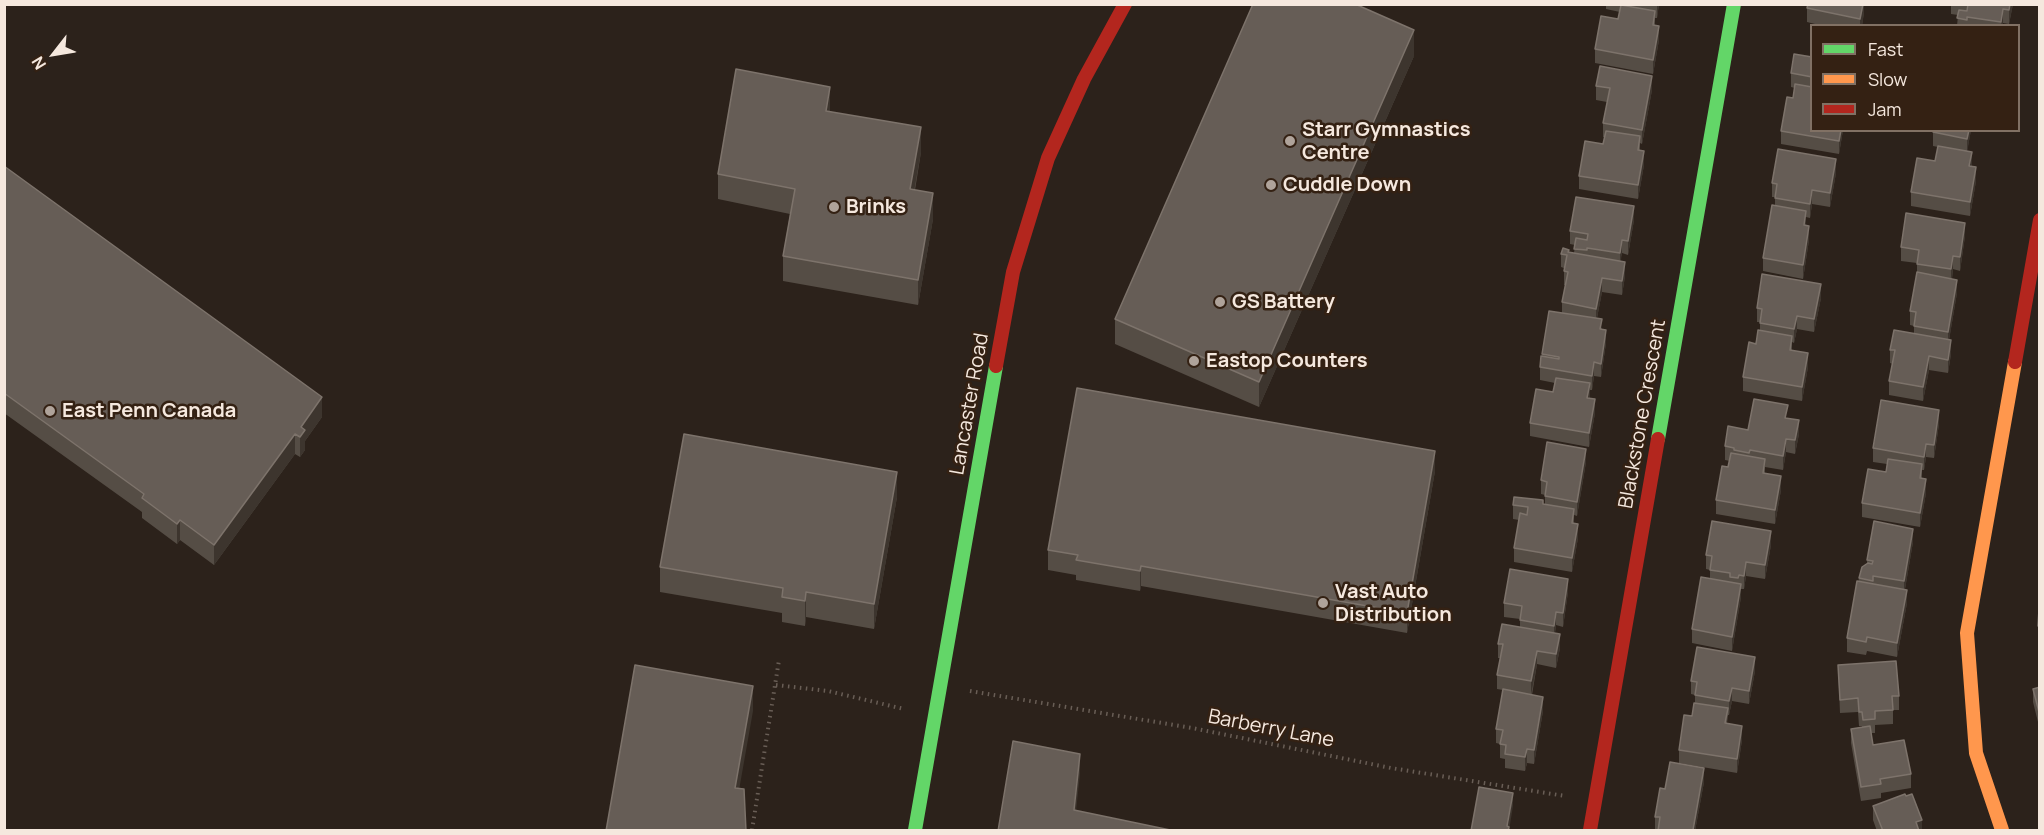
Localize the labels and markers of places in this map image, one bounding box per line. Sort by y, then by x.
place label: Starr Gymnastics Centre [1302,118,1471,165]
marker: Starr Gymnastics Centre [1283,134,1297,148]
place label: Cuddle Down [1283,173,1411,197]
marker: Cuddle Down [1264,178,1278,192]
place label: Brinks [846,195,906,219]
marker: Brinks [827,200,841,214]
place label: GS Battery [1232,290,1335,314]
marker: GS Battery [1213,295,1227,309]
place label: Eastop Counters [1206,349,1368,373]
marker: Eastop Counters [1187,354,1201,368]
place label: East Penn Canada [62,399,236,423]
marker: East Penn Canada [43,404,57,418]
place label: Vast Auto Distribution [1335,580,1452,627]
marker: Vast Auto Distribution [1316,596,1330,610]

